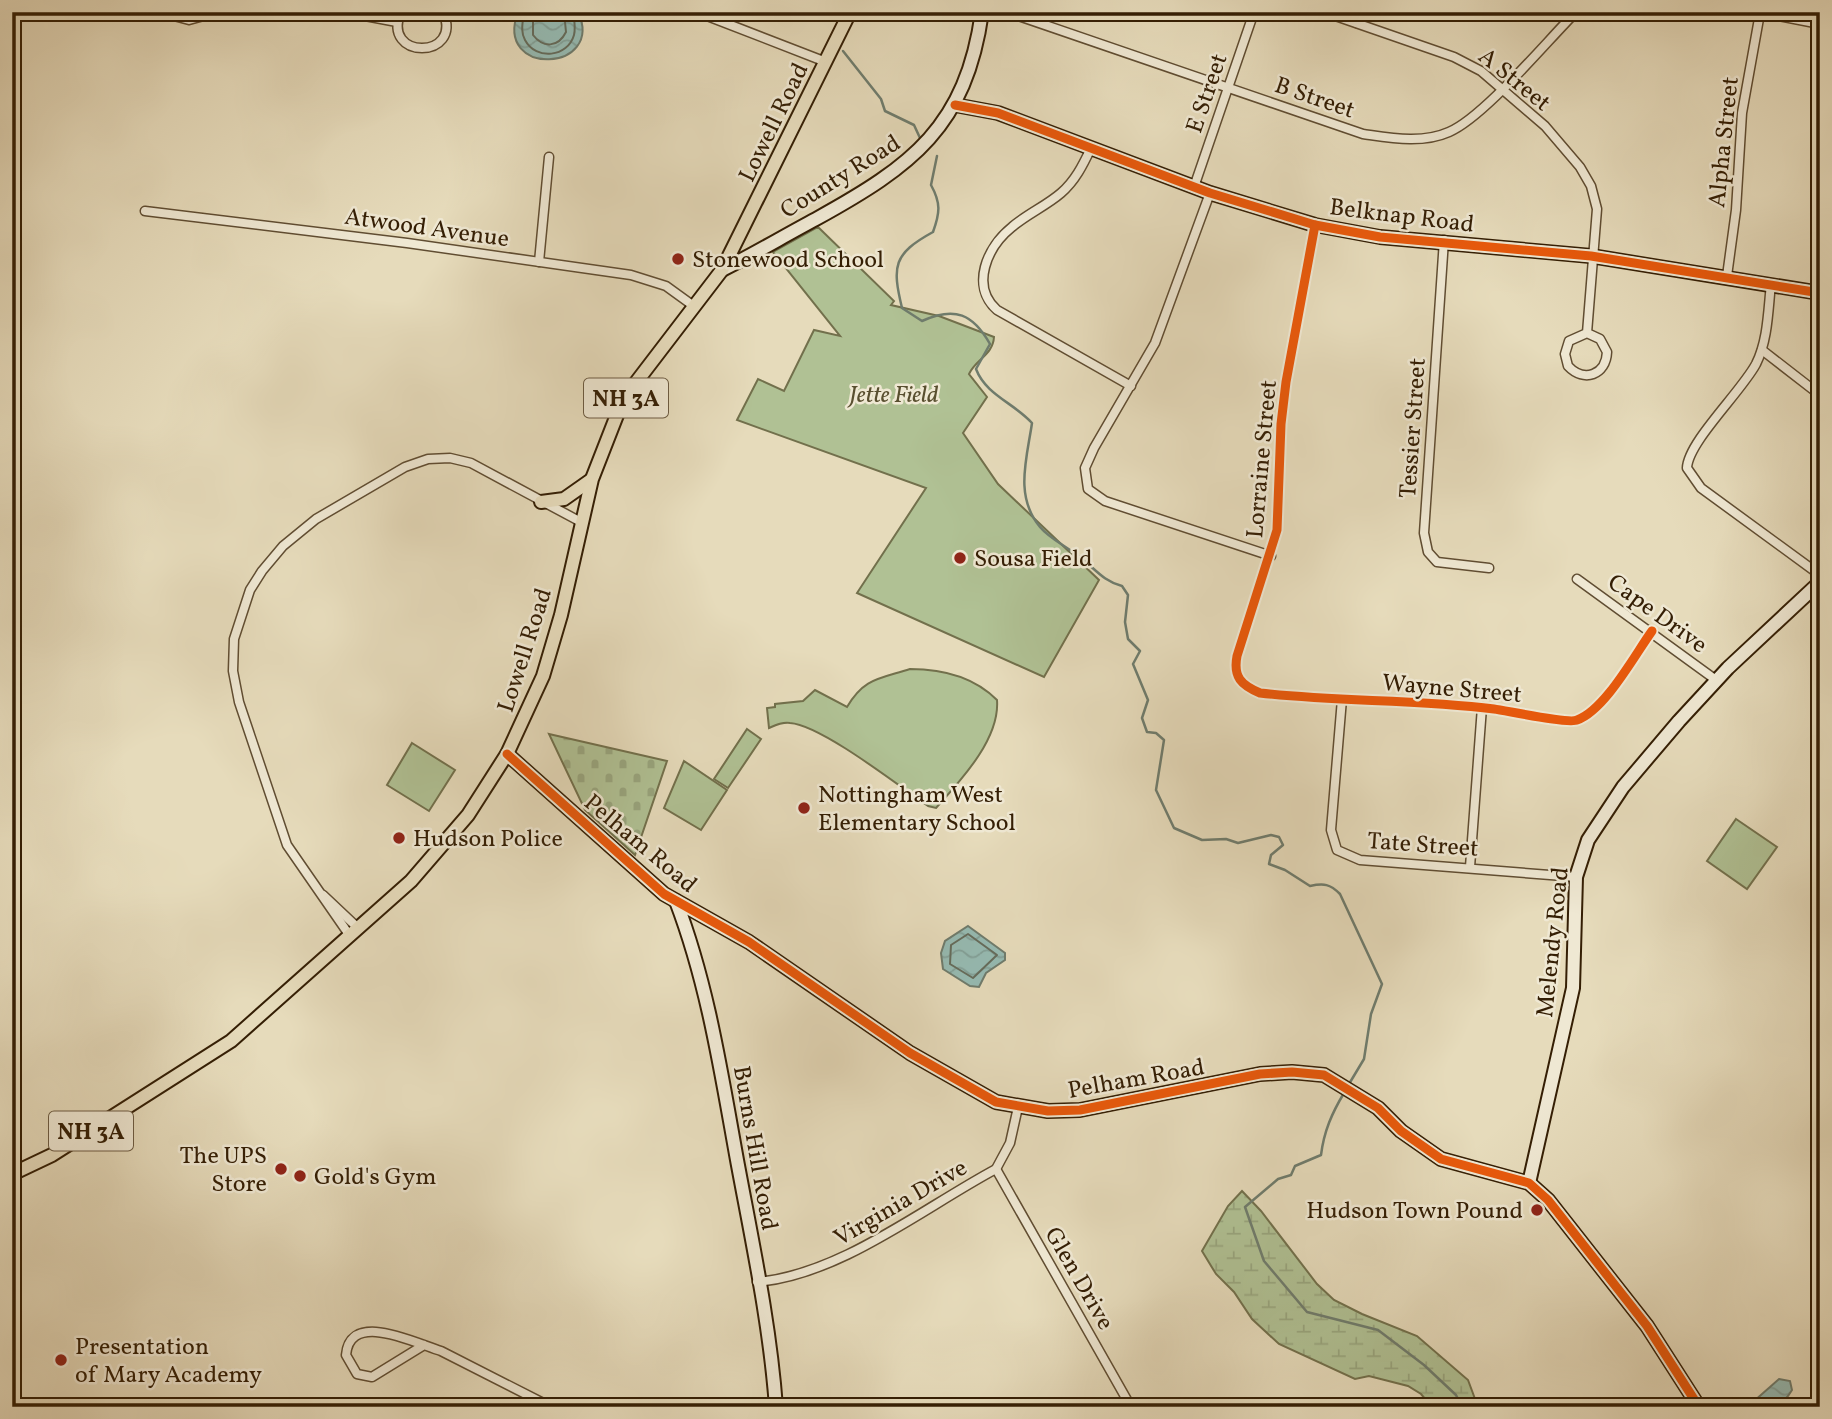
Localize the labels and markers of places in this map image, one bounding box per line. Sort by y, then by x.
place label: Stonewood School [692,244,884,278]
marker: Stonewood School [670,251,686,267]
place label: Sousa Field [974,543,1093,577]
marker: Sousa Field [952,550,968,566]
place label: Nottingham West Elementary School [818,779,1016,841]
marker: Nottingham West Elementary School [796,800,812,816]
place label: Hudson Police [413,823,563,857]
marker: Hudson Police [391,830,407,846]
place label: The UPS Store [180,1140,267,1202]
marker: The UPS Store [273,1161,289,1177]
place label: Gold's Gym [314,1161,436,1195]
marker: Gold's Gym [292,1168,308,1184]
place label: Hudson Town Pound [1306,1195,1523,1229]
marker: Hudson Town Pound [1529,1202,1545,1218]
place label: Presentation of Mary Academy [75,1331,262,1393]
marker: Presentation of Mary Academy [53,1352,69,1368]

